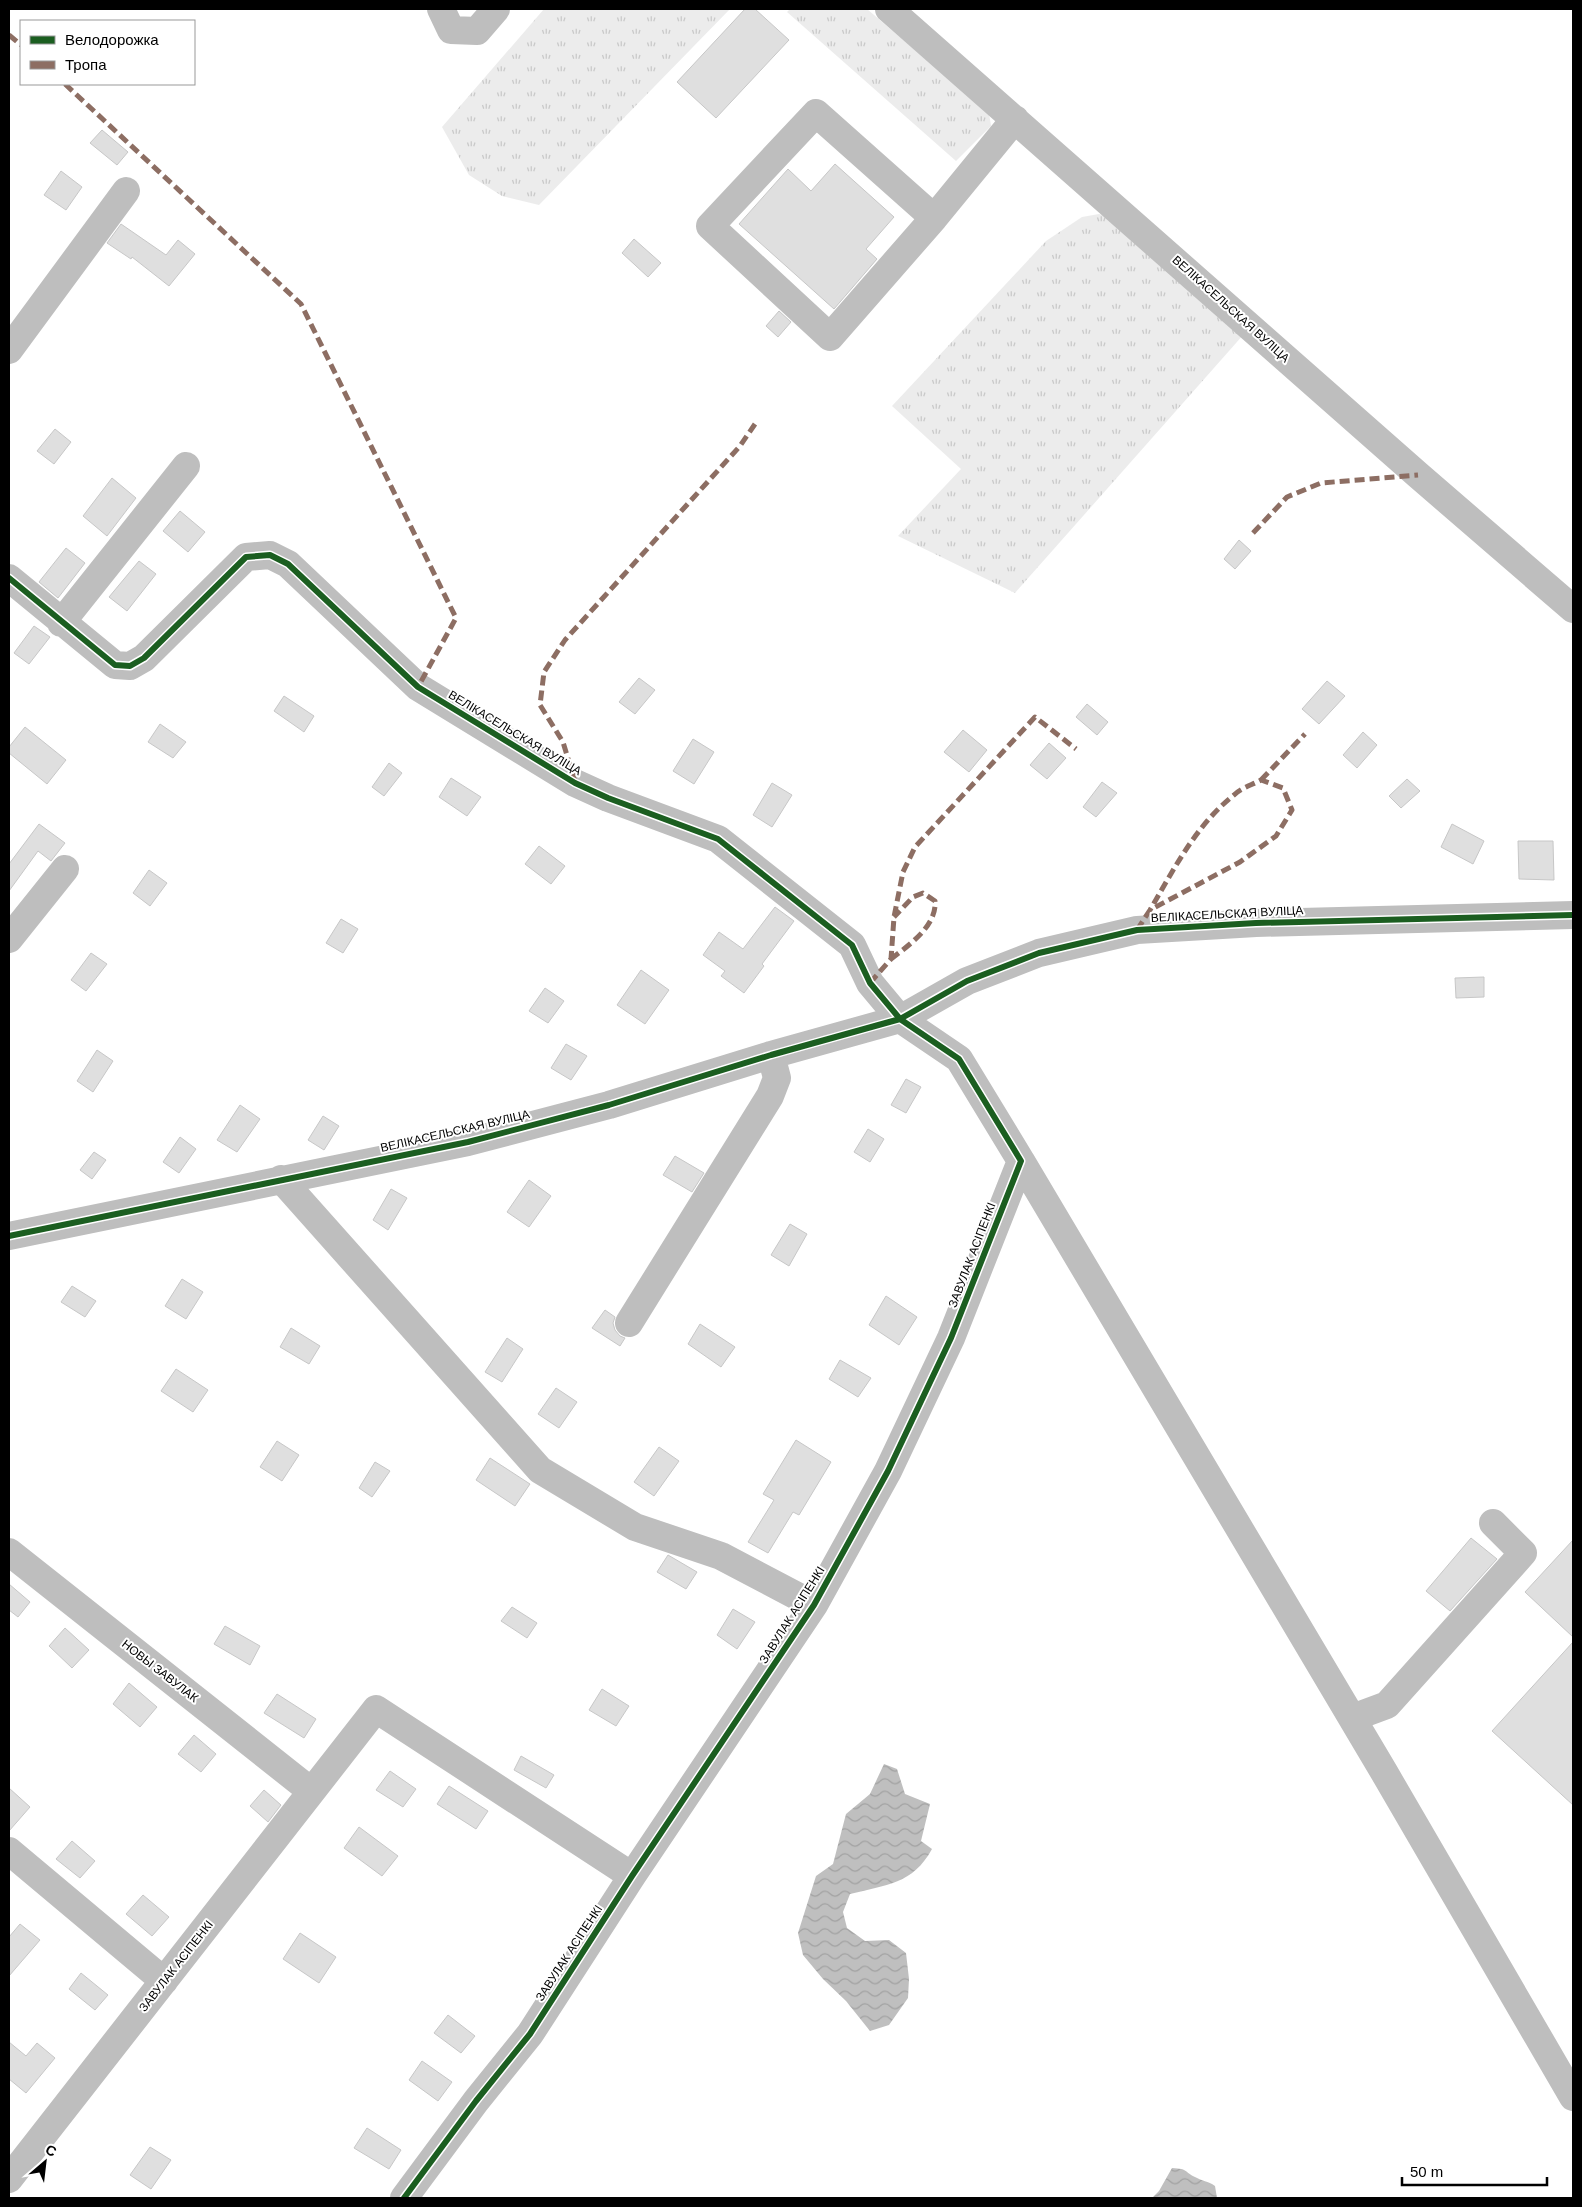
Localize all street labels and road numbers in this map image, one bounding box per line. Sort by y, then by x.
street label: ВЕЛІКАСЕЛЬСКАЯ ВУЛІЦА [1170,253,1292,365]
street label: ВЕЛІКАСЕЛЬСКАЯ ВУЛІЦА [446,688,584,778]
street label: ВЕЛІКАСЕЛЬСКАЯ ВУЛІЦА [1150,903,1304,925]
street label: ВЕЛІКАСЕЛЬСКАЯ ВУЛІЦА [379,1107,531,1155]
street label: ЗАВУЛАК АСІПЕНКІ [945,1200,999,1310]
street label: ЗАВУЛАК АСІПЕНКІ [756,1564,828,1666]
street label: НОВЫ ЗАВУЛАК [119,1637,201,1705]
street label: ЗАВУЛАК АСІПЕНКІ [533,1902,605,2004]
street label: ЗАВУЛАК АСІПЕНКІ [136,1918,216,2014]

